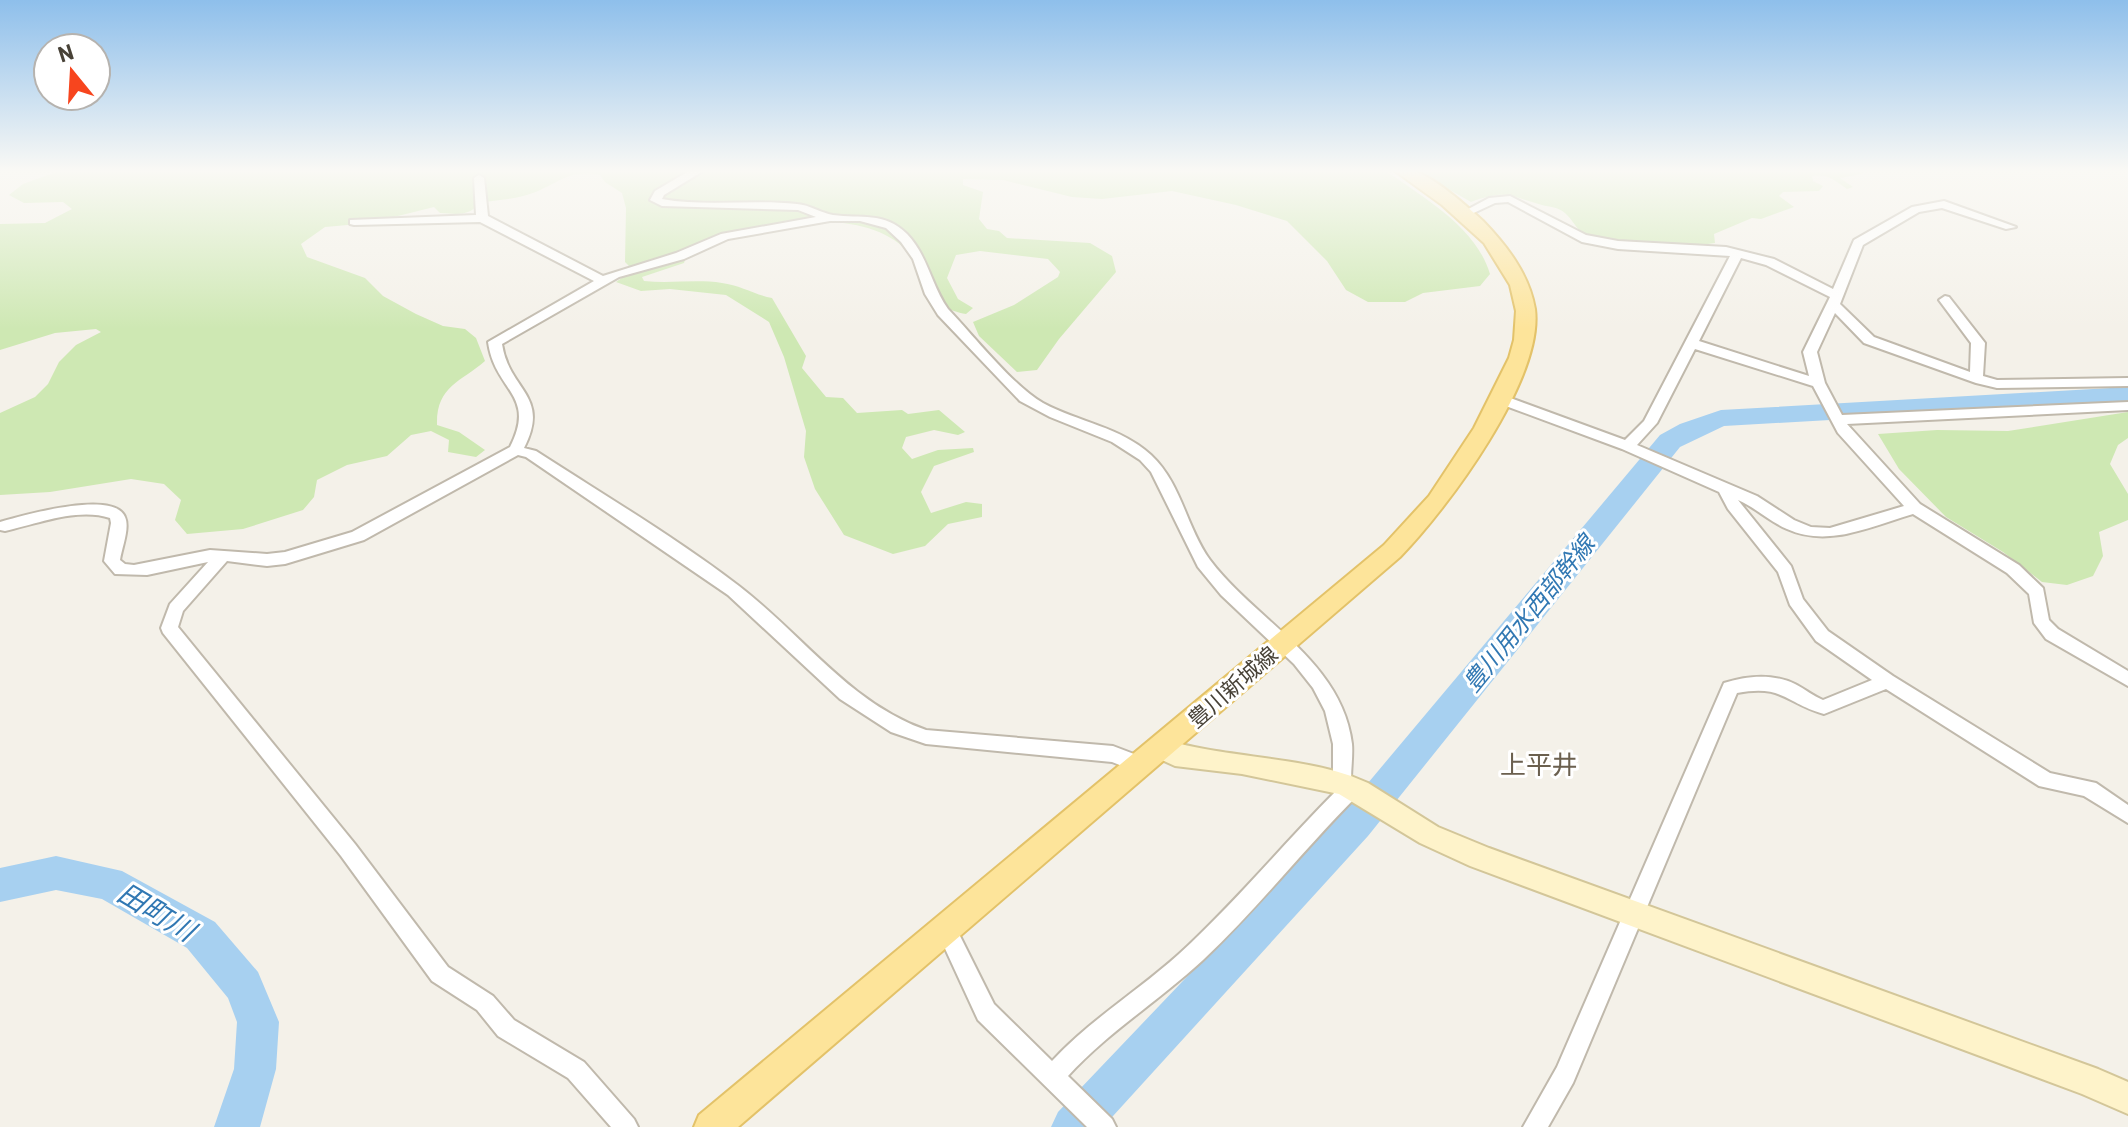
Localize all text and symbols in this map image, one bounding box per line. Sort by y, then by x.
north arrow [32,32,112,112]
text: N [55,37,76,67]
water label: 豊川用水西部幹線 [1456,527,1602,697]
street label: 豊川新城線 [1182,640,1282,732]
district label: 上平井 [1500,748,1578,779]
water label: 田町川 [112,875,204,949]

